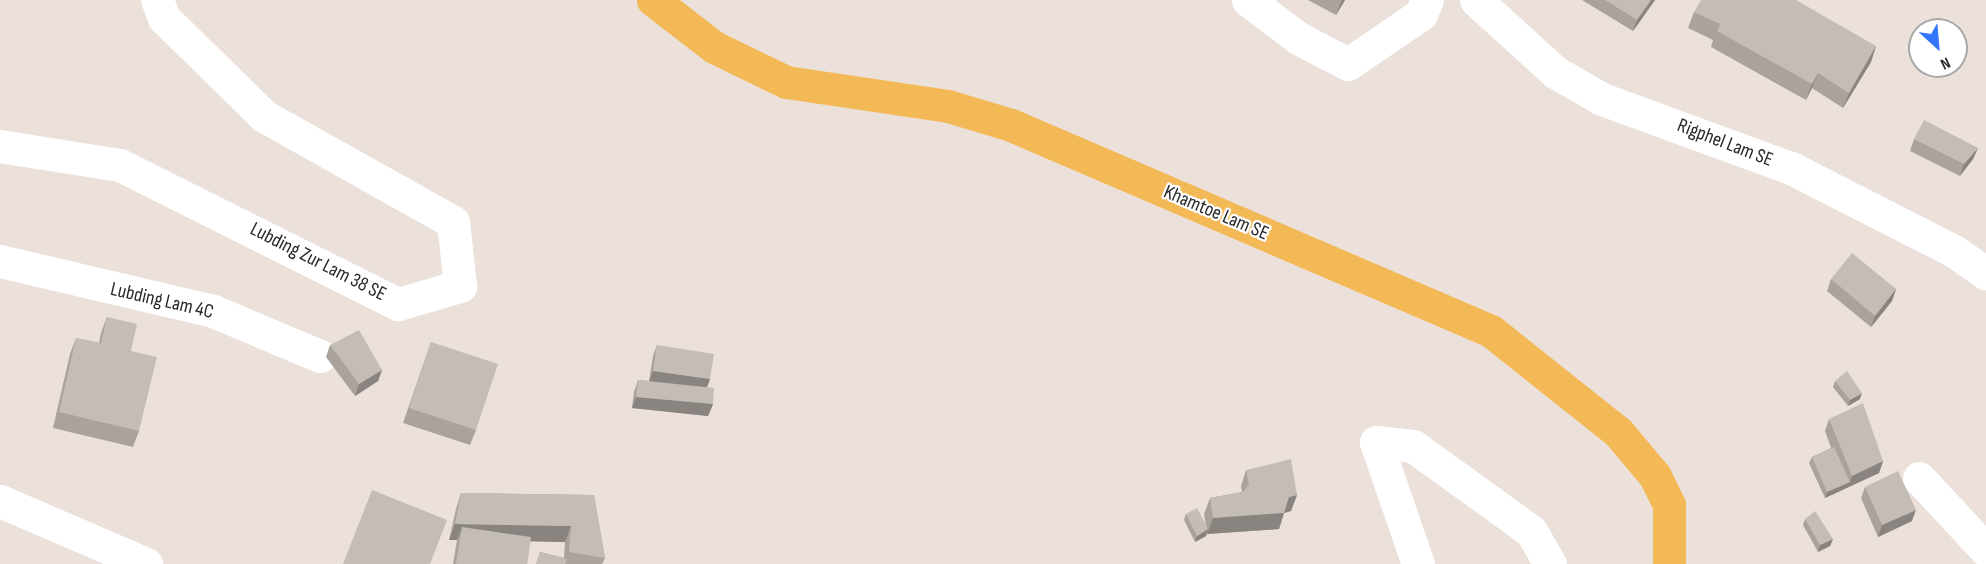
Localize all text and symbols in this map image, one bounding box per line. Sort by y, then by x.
north arrow [1908,18,1968,78]
text: N [1937,52,1953,73]
street label: Rigphel Lam SE [1674,114,1776,172]
street label: Khamtoe Lam SE [1160,180,1272,246]
street label: Lubding Zur Lam 38 SE [246,217,390,307]
street label: Lubding Lam 4C [108,277,216,325]

